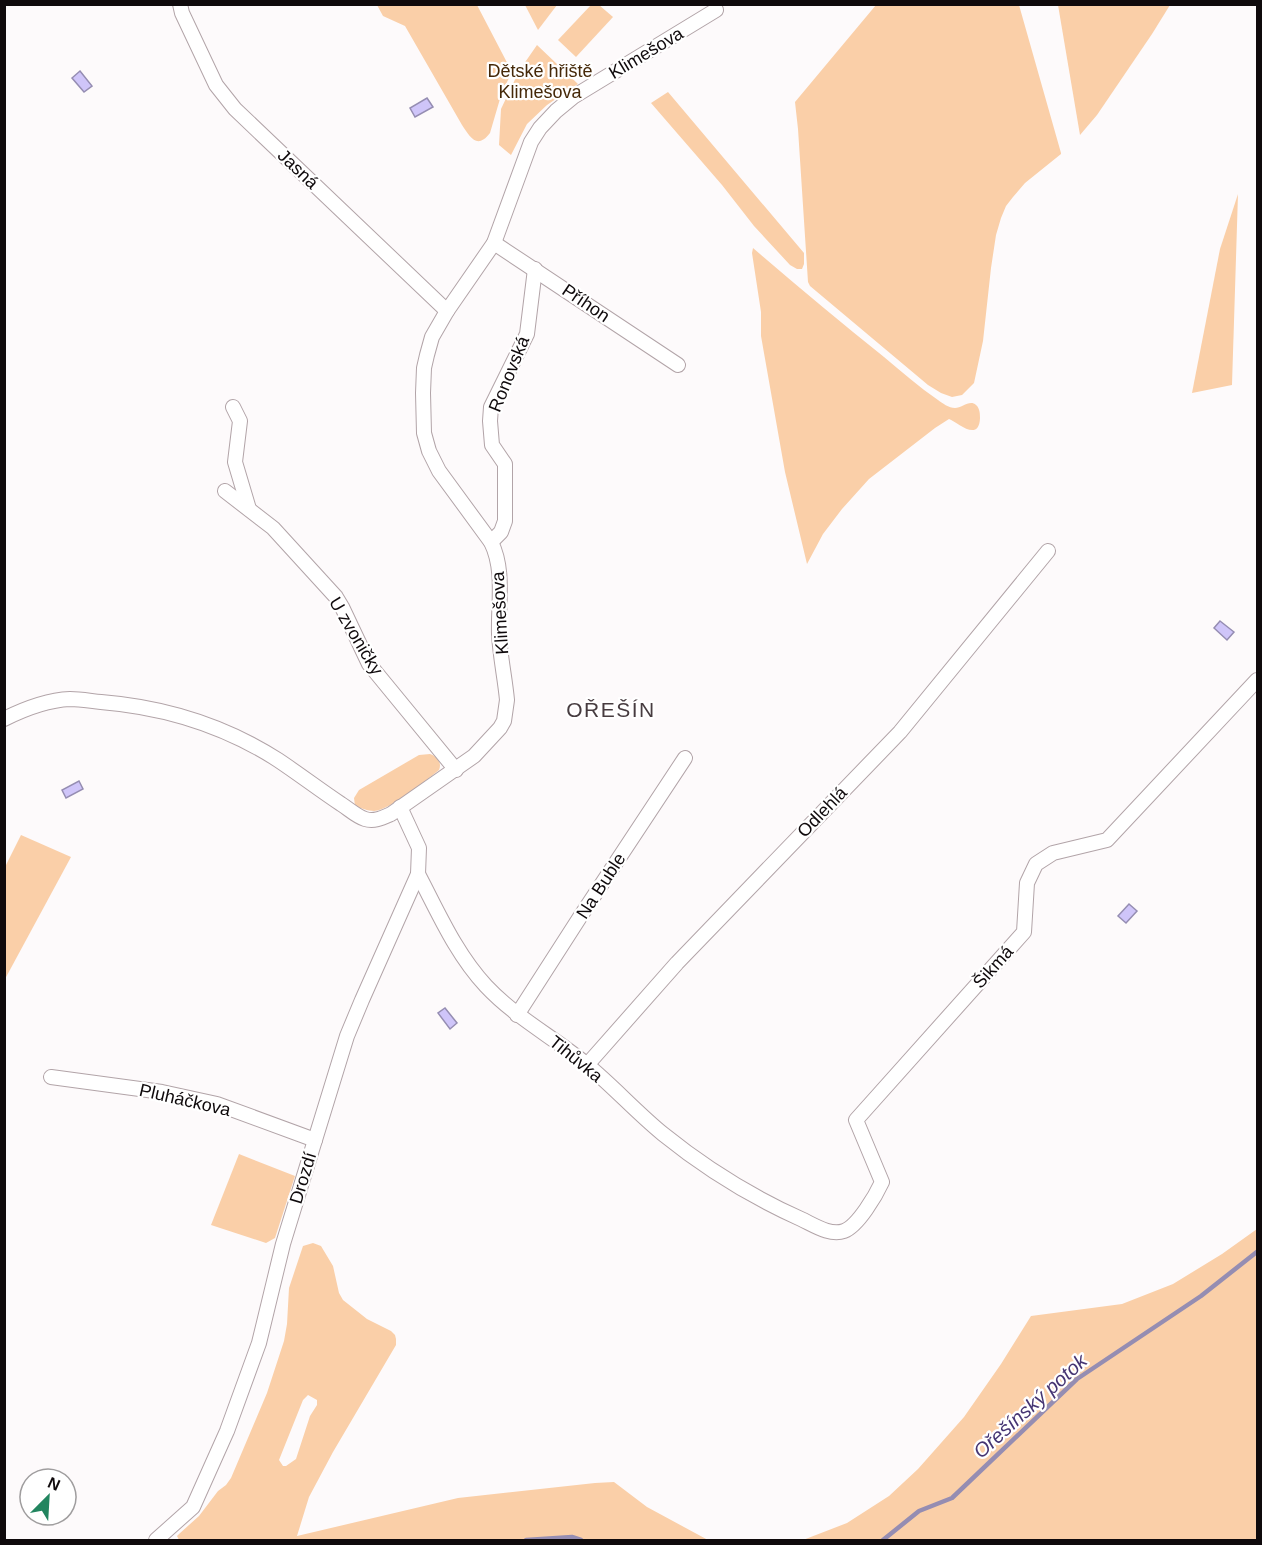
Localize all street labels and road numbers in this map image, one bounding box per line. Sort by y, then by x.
street label: Klimešova [605,23,688,83]
street label: Jasná [274,145,323,194]
street label: Příhon [558,280,614,326]
street label: Ronovská [485,332,534,415]
street label: Klimešova [488,570,512,655]
street label: U zvoničky [325,594,387,678]
street label: Odlehlá [793,782,851,841]
street label: Na Buble [572,849,630,923]
street label: Šikmá [968,940,1018,992]
street label: Tihůvka [545,1032,607,1087]
street label: Pluháčkova [137,1080,234,1120]
street label: Drozdí [286,1150,320,1206]

